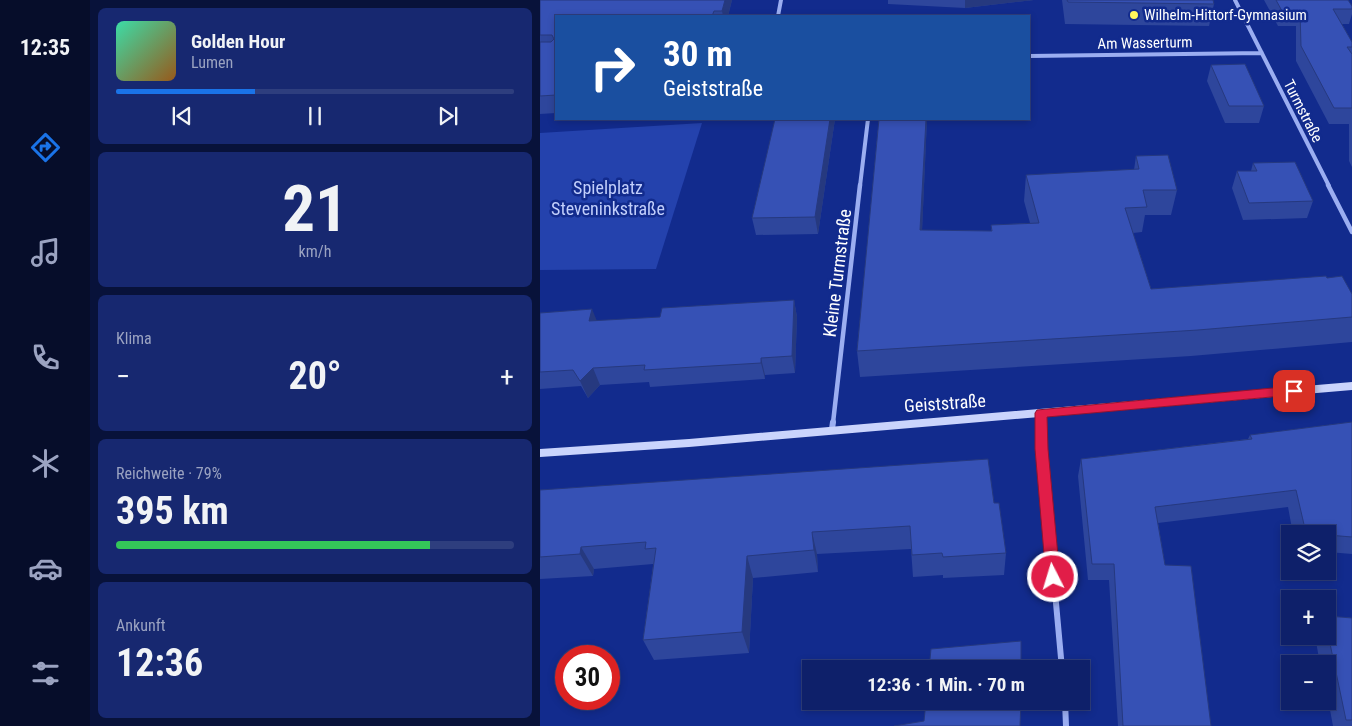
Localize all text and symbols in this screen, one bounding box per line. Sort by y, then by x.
place label: Wilhelm-Hittorf-Gymnasium [1144,6,1307,24]
marker: Wilhelm-Hittorf-Gymnasium [1128,9,1140,21]
text: Golden Hour [191,30,285,53]
street label: Am Wasserturm [1097,33,1193,53]
text: 30 m [663,34,732,75]
text: 12:35 [20,35,70,60]
icon: right [580,35,645,100]
text: Lumen [191,53,233,72]
text: Geiststraße [663,76,763,101]
street label: Turmstraße [1280,77,1326,145]
icon: previous [168,102,196,130]
icon: pause [301,102,329,130]
icon: next [434,102,462,130]
icon: directions [28,130,63,165]
text: 21 [282,171,348,247]
park label: Spielplatz Steveninkstraße [551,177,665,219]
street label: Kleine Turmstraße [819,208,855,338]
icon: music [28,235,63,270]
text: km/h [299,242,331,261]
text: Klima [116,329,152,348]
icon: phone [28,340,63,375]
text: 20° [288,354,342,398]
text: − [116,360,130,393]
text: + [500,360,514,393]
pin [1273,370,1315,412]
icon: arrive [1280,377,1308,405]
street label: Geiststraße [903,390,987,416]
icon: climate [28,446,63,481]
text: Reichweite · 79% [116,464,222,483]
text: 395 km [116,489,229,533]
map controls [1281,525,1336,710]
button: layers [1281,525,1336,580]
position arrow [1026,550,1078,602]
icon: car [28,551,63,586]
button: + [1281,590,1336,645]
text: Ankunft [116,616,165,635]
text: 12:36 [116,641,203,685]
speed limit sign: 30 [555,645,620,710]
button: − [1281,655,1336,710]
icon: filters [28,656,63,691]
text: 12:36 · 1 Min. · 70 m [867,673,1025,696]

